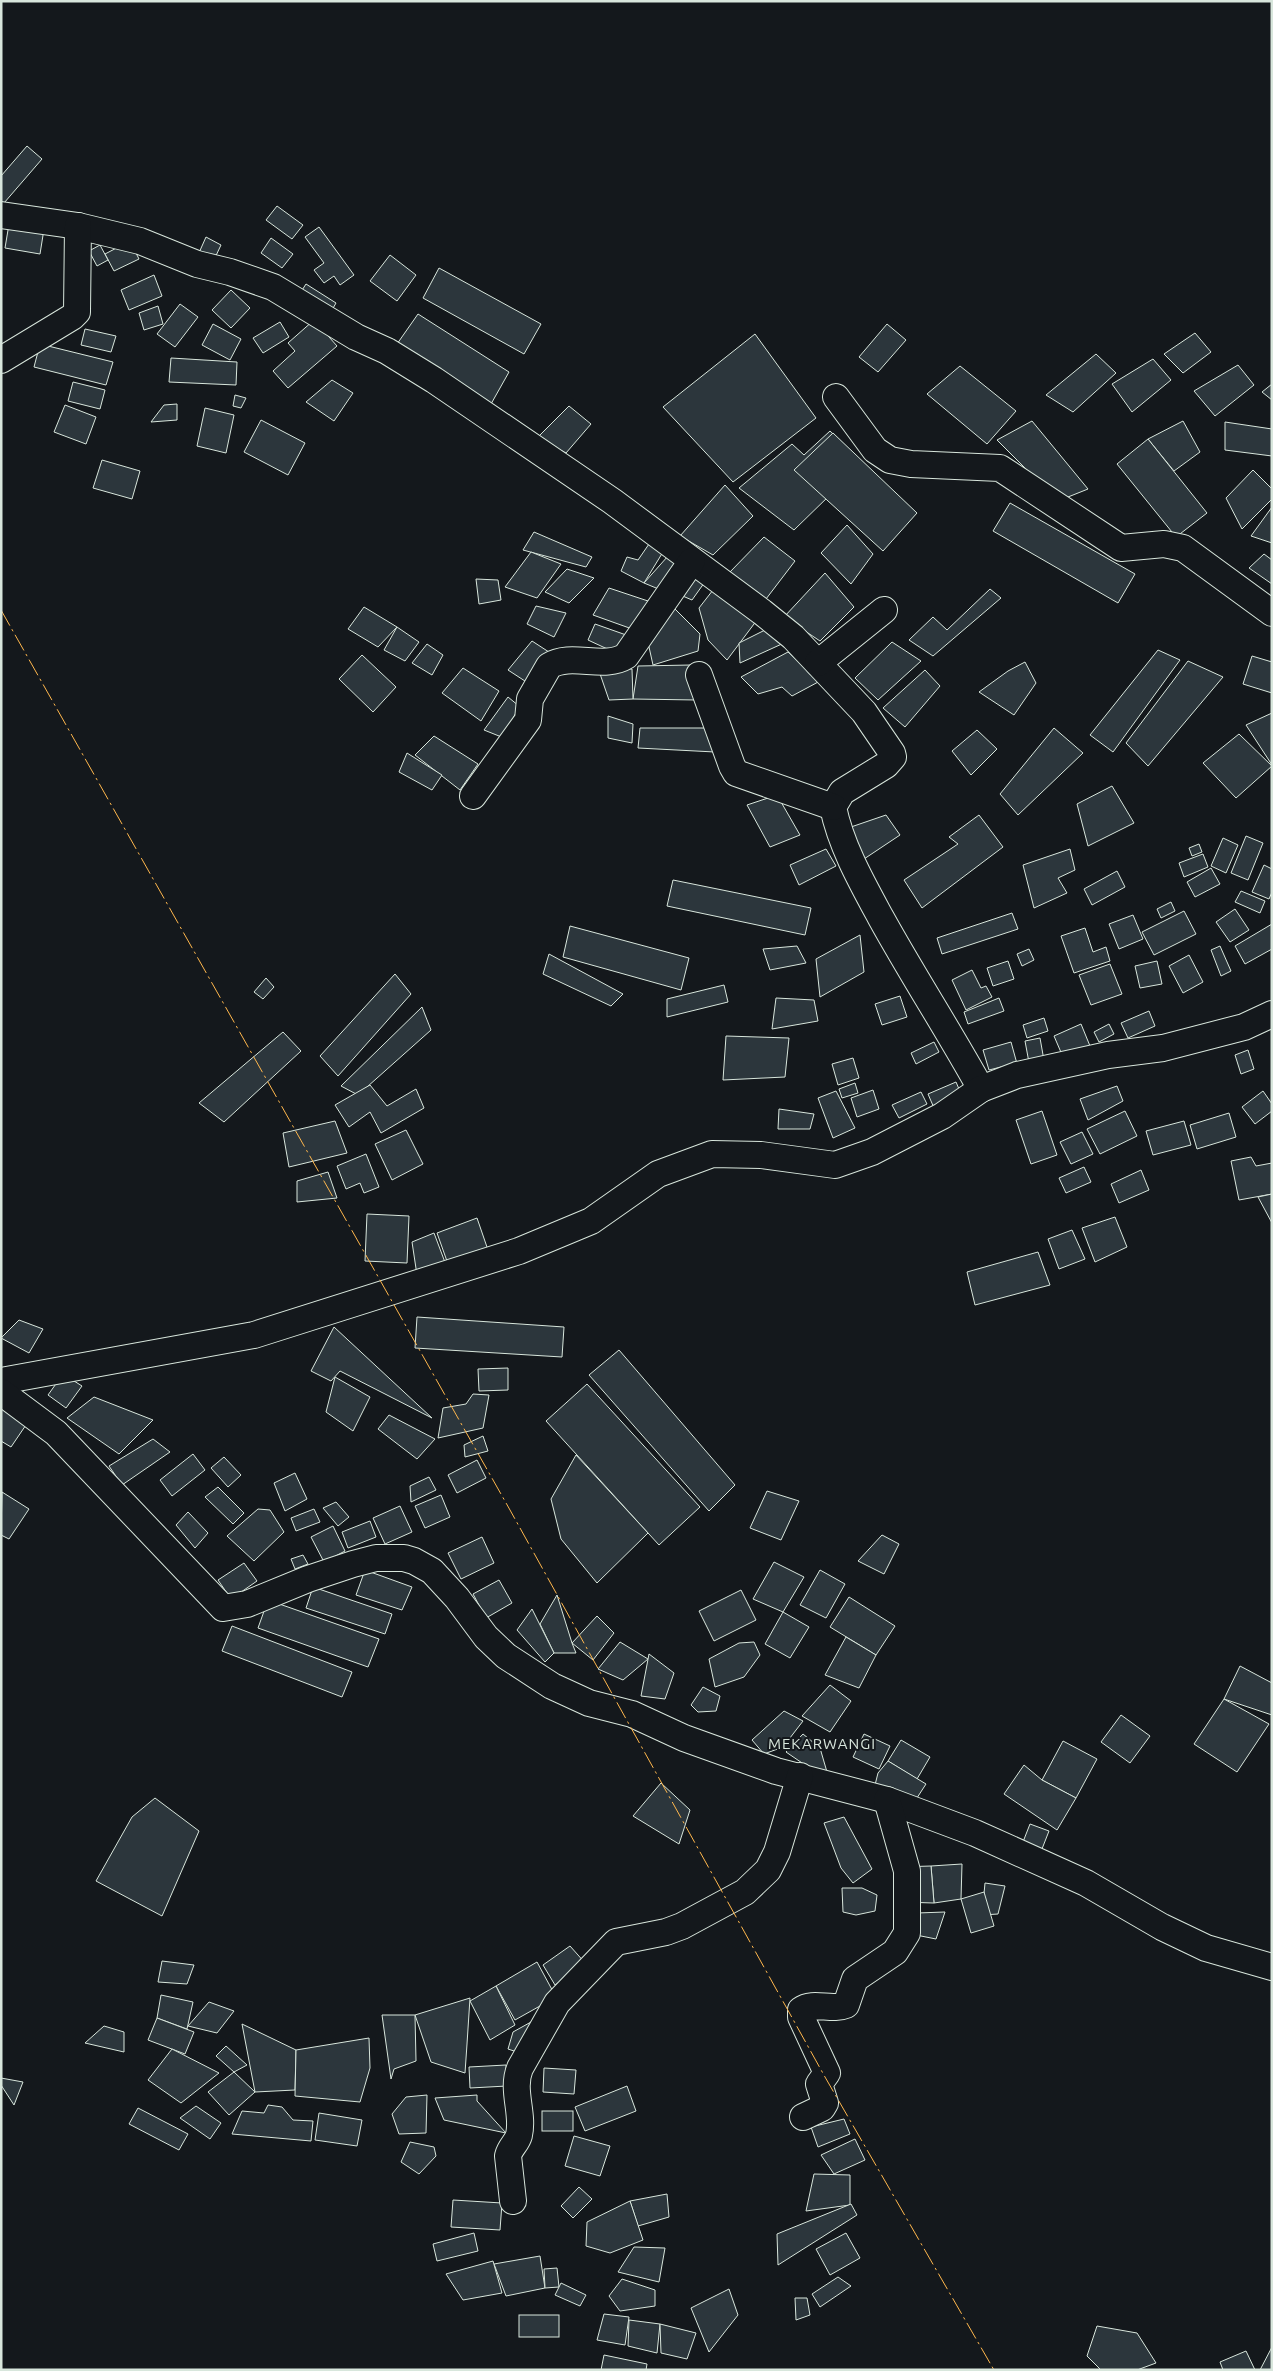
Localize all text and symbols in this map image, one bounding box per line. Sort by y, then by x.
district label: MEKARWANGI [768,1735,876,1752]

